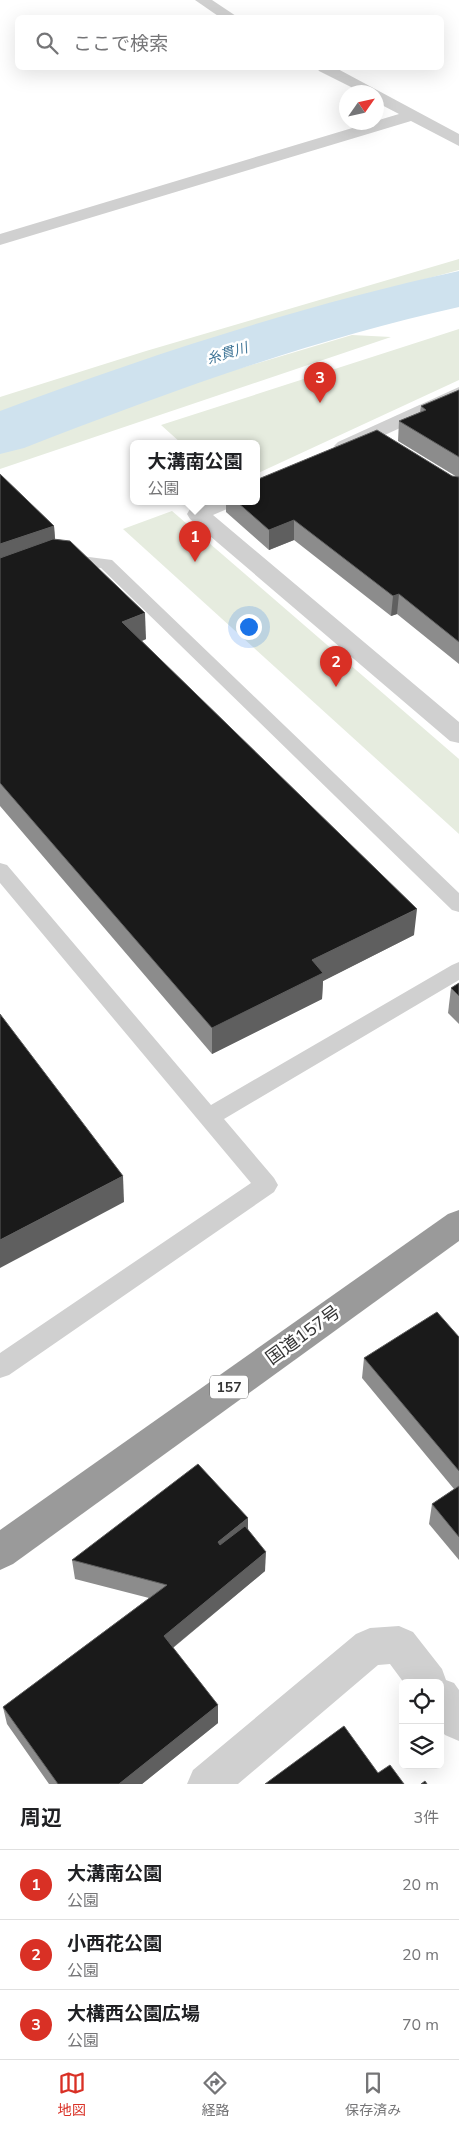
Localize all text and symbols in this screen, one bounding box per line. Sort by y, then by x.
search box [15,15,444,70]
icon: search [33,29,61,57]
text: ここで検索 [73,31,168,57]
north arrow [339,85,384,130]
water label: 糸貫川 [204,338,252,369]
pin: 3 [304,362,336,403]
popup [130,440,260,505]
text: 大溝南公園 [147,449,243,475]
text: 公園 [147,478,180,500]
pin: 1 [179,521,211,562]
your location [236,614,262,640]
pin: 2 [320,646,352,687]
street label: 国道157号 [261,1300,345,1370]
road number: 157 [210,1375,248,1398]
map controls [399,1679,444,1769]
button: locate [399,1679,444,1724]
button: layers [399,1724,444,1769]
text: 周辺 [20,1804,62,1832]
text: 3件 [413,1807,439,1829]
text: 大溝南公園 [67,1861,162,1887]
text: 1 [31,1874,41,1896]
text: 20 m [402,1874,439,1896]
text: 公園 [67,1890,99,1912]
text: 小西花公園 [67,1931,162,1957]
text: 2 [31,1944,41,1966]
text: 20 m [402,1944,439,1966]
text: 公園 [67,1960,99,1982]
text: 大構西公園広場 [67,2001,200,2027]
text: 3 [31,2014,41,2036]
text: 70 m [402,2014,439,2036]
text: 公園 [67,2030,99,2052]
tab: 地図 [58,2069,86,2120]
tab: 経路 [201,2069,229,2120]
tab: 保存済み [345,2069,401,2120]

